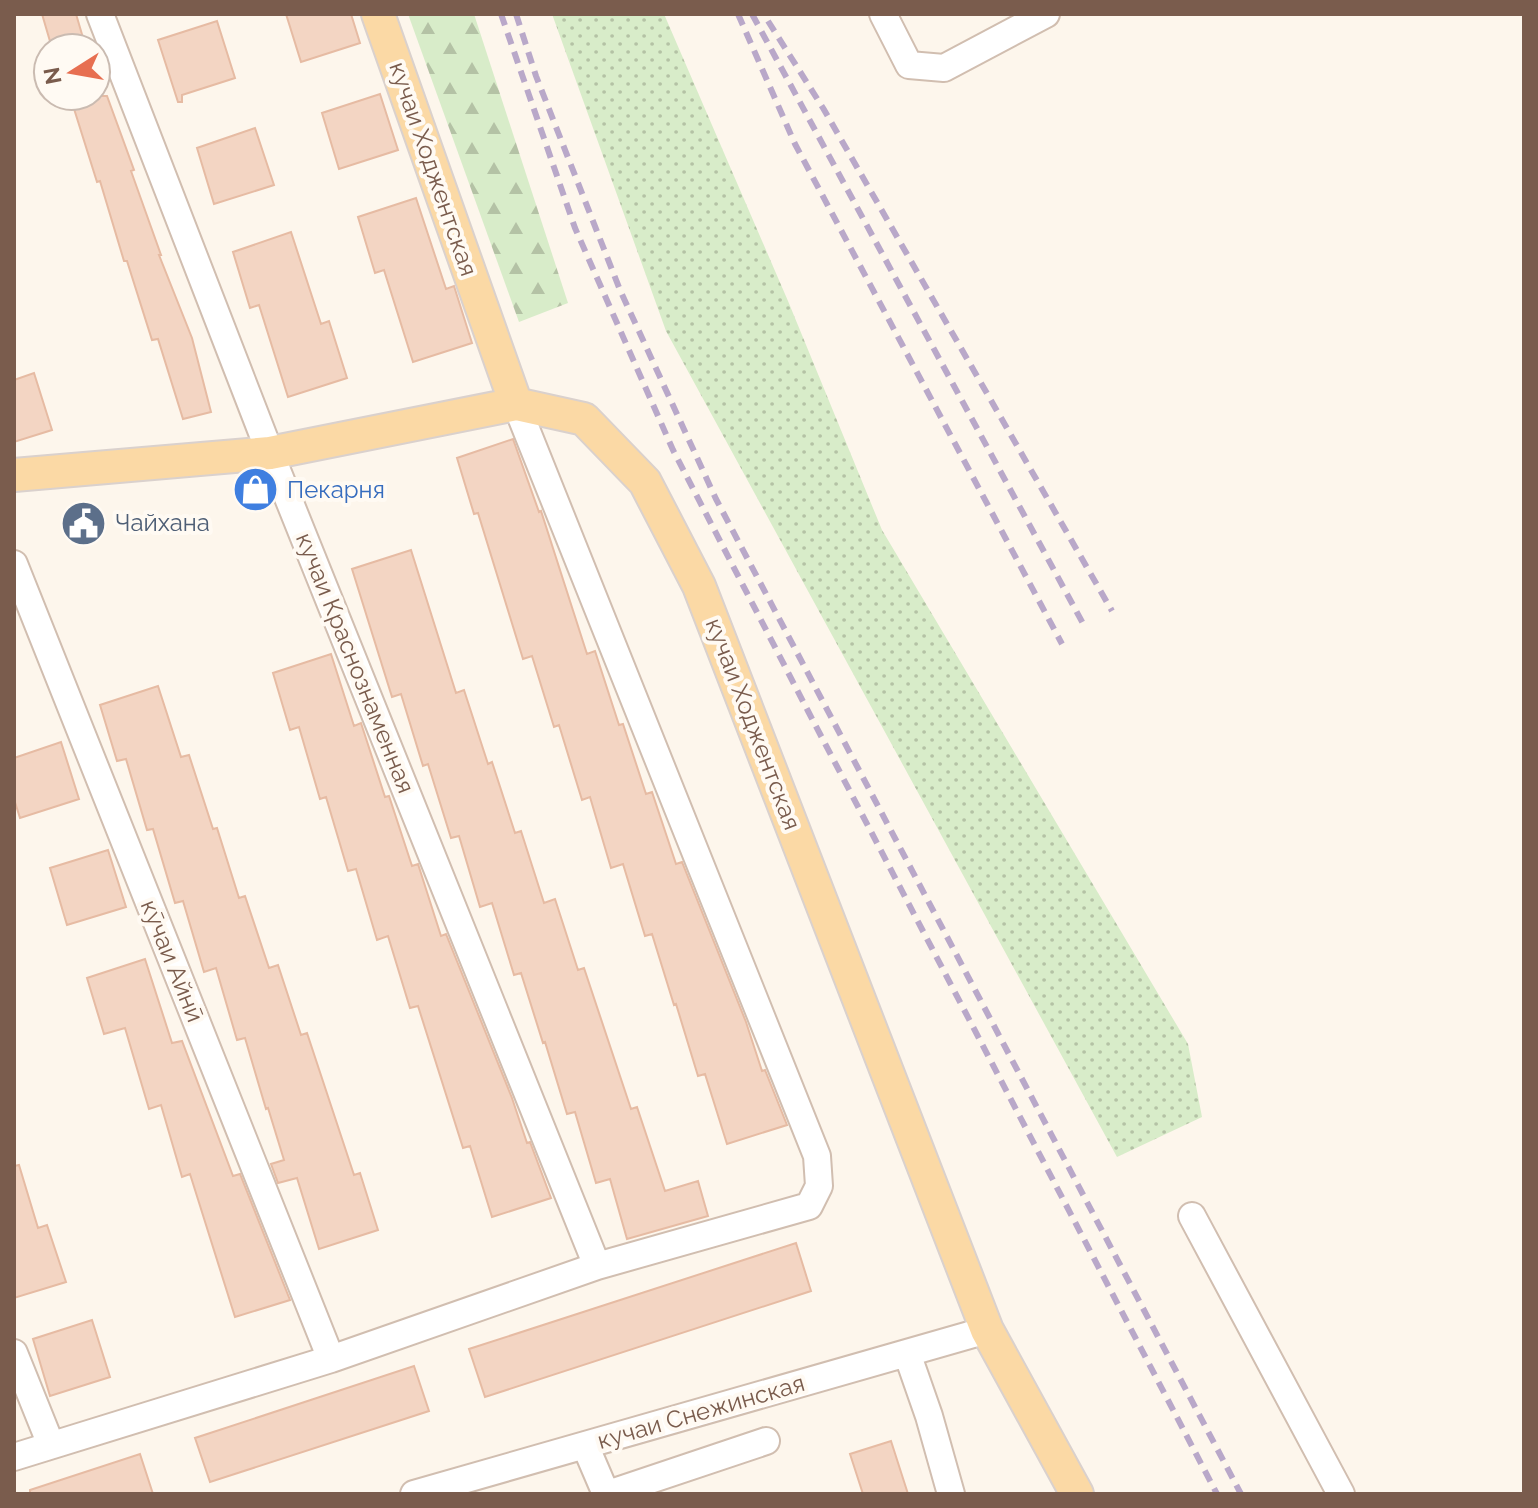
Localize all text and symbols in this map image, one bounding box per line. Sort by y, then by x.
north arrow [32,32,112,112]
street label: кучаи Ходжентская [383,58,484,280]
text: N [38,65,67,87]
shop icon: Пекарня [232,466,280,514]
place label: Пекарня [287,475,385,504]
public building icon: Чайхана [60,499,108,547]
place label: Чайхана [115,508,210,537]
street label: кучаи Краснознаменная [290,528,421,797]
street label: кучаи Ходжентская [700,614,807,834]
street label: кӯчаи Айнӣ [135,895,210,1026]
street label: кучаи Снежинская [594,1368,808,1455]

